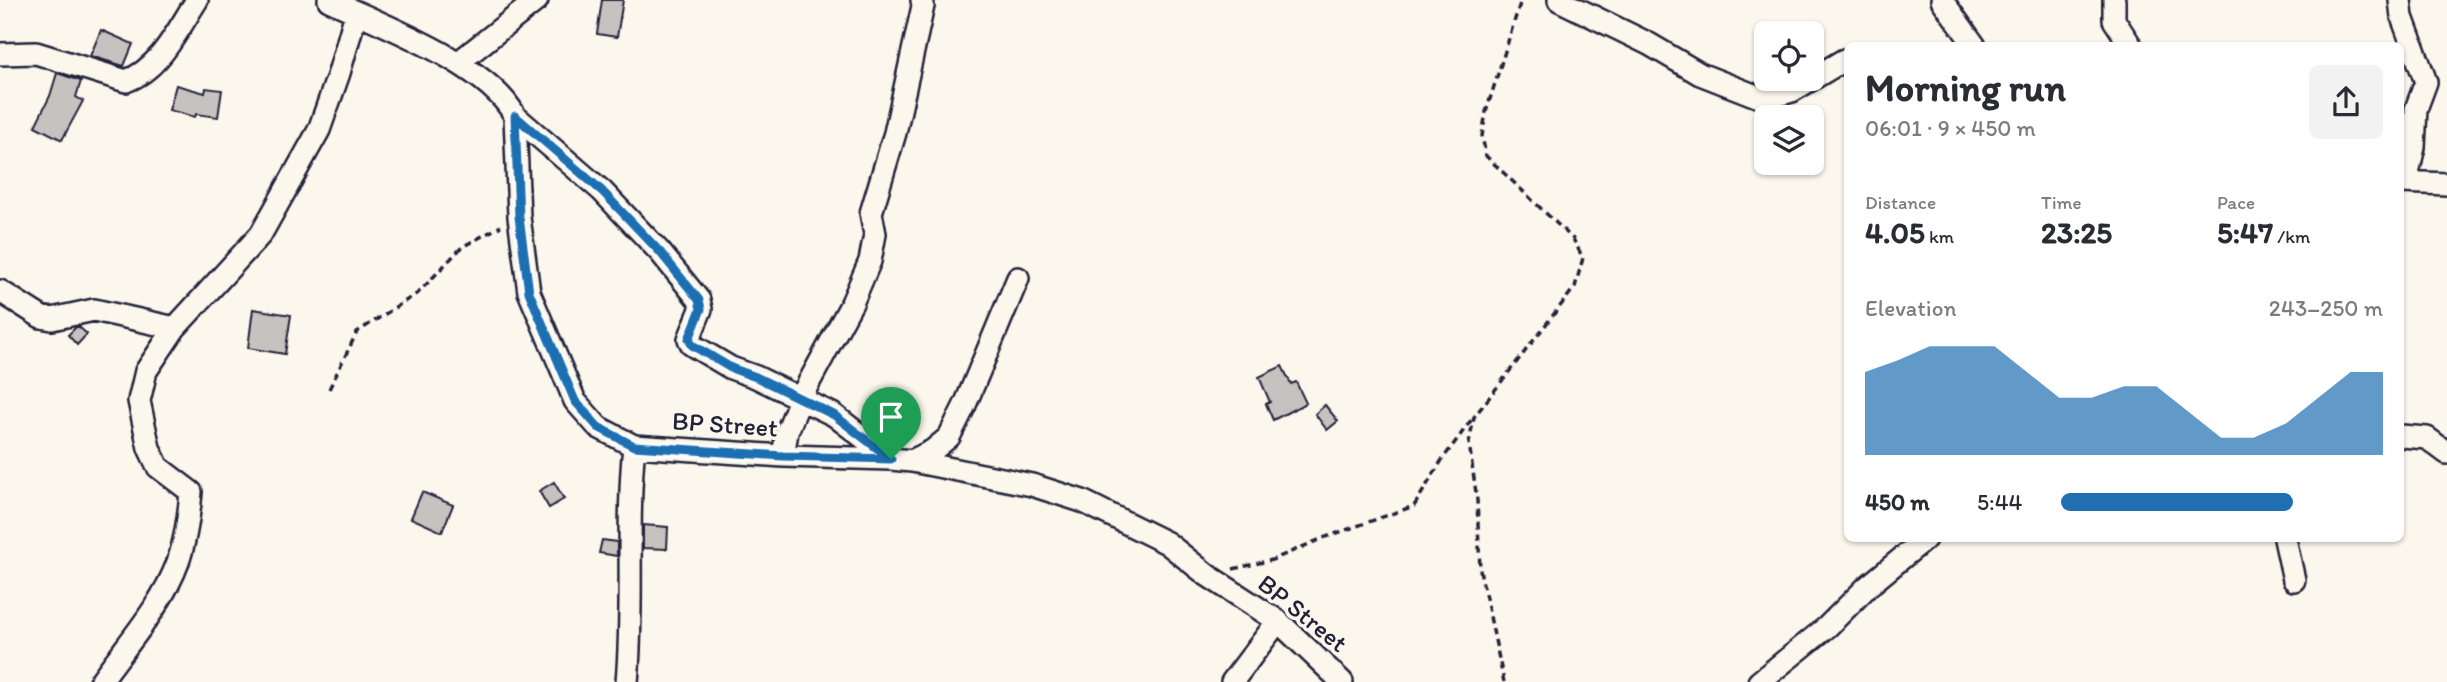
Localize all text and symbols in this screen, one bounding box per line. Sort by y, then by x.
map controls [1754,21,1824,175]
button: locate [1754,21,1824,91]
text: Morning run [1865,65,2066,111]
button: share [2309,65,2383,139]
button: layers [1754,105,1824,175]
text: 06:01 · 9 × 450 m [1865,114,2036,142]
text: Distance [1865,191,1936,214]
text: Time [2041,191,2082,214]
text: Pace [2217,191,2255,214]
text: 4.05 [1865,214,1925,251]
text: 23:25 [2041,214,2112,251]
text: 5:47 [2217,214,2273,251]
text: km [1925,225,1954,248]
text: /km [2273,225,2310,248]
text: Elevation [1865,294,1956,322]
text: 243–250 m [2269,294,2383,322]
pin [861,387,921,459]
icon: arrive [872,398,910,436]
street label: BP Street [671,404,779,444]
text: 450 m [1865,488,1930,516]
text: 5:44 [1977,488,2022,516]
street label: BP Street [1252,567,1355,659]

